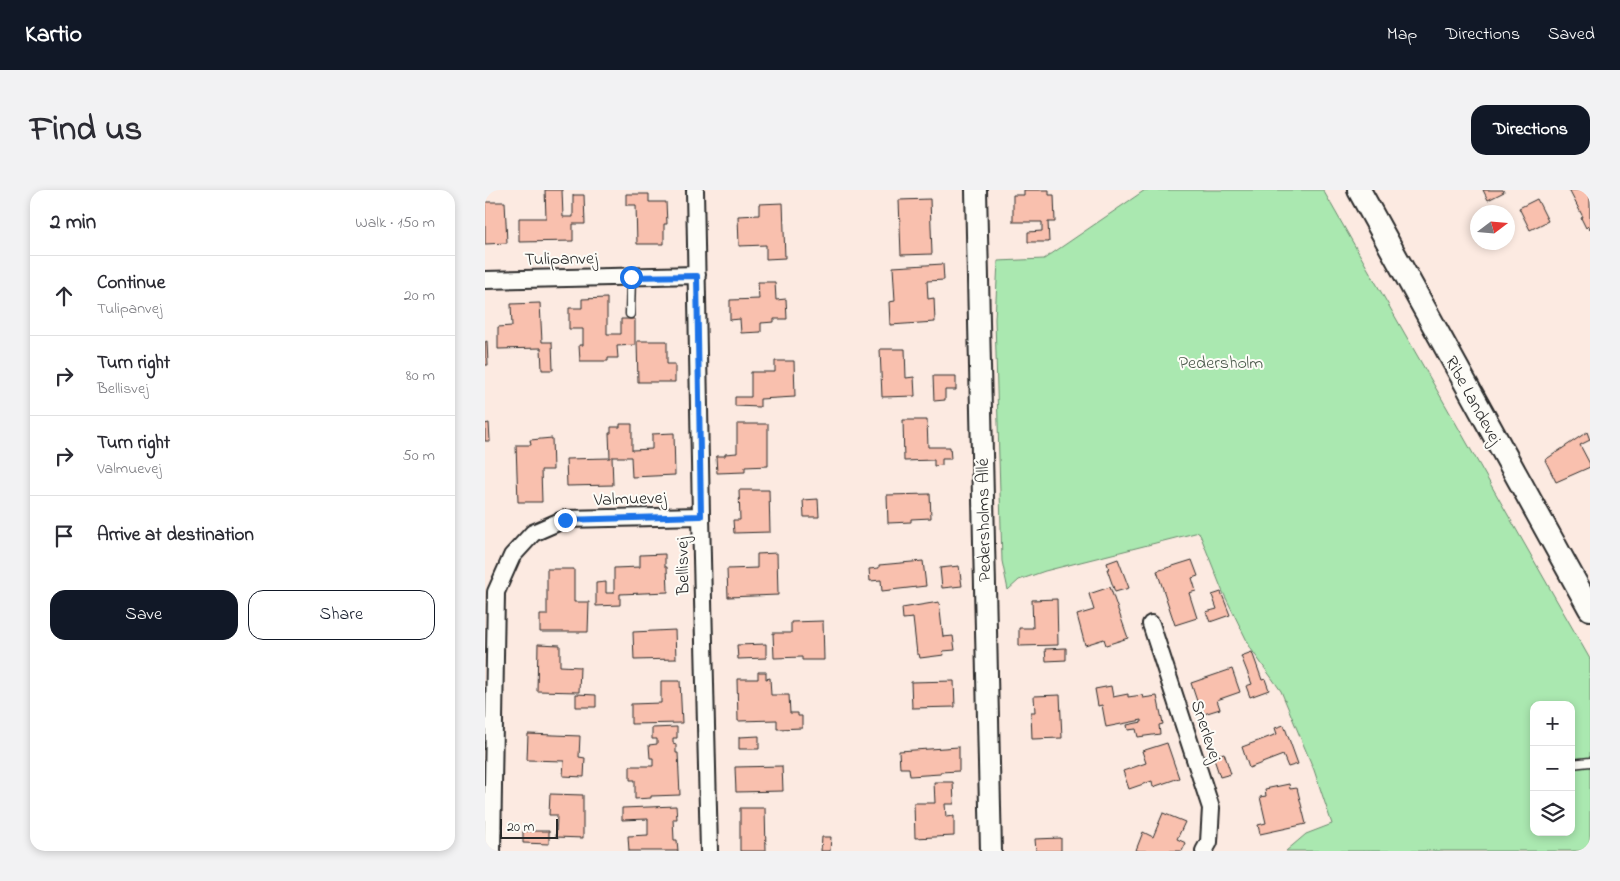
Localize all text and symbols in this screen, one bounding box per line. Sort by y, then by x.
text: Kartio [25,18,82,53]
text: Map [1387,22,1417,48]
text: Directions [1445,22,1520,48]
text: Saved [1548,22,1595,48]
text: Find us [30,105,142,156]
button: Directions [1471,105,1590,155]
north arrow [1470,205,1515,250]
text: 2 min [50,208,96,238]
text: Walk · 150 m [355,211,435,235]
street label: Tulipanvej [524,246,598,274]
route start [620,266,643,289]
text: Continue [97,270,165,297]
icon: ahead [50,282,78,310]
text: 20 m [404,284,435,308]
text: Tulipanvej [97,297,162,321]
text: Turn right [97,350,170,377]
park label: Pedersholm [1179,351,1263,377]
street label: Ribe Landevej [1437,352,1508,450]
icon: right [50,362,78,390]
text: 80 m [406,364,435,388]
text: Bellisvej [97,377,148,401]
text: Turn right [97,430,170,457]
icon: right [50,442,78,470]
text: 50 m [403,444,435,468]
text: Valmuevej [97,457,162,481]
street label: Pedersholms Allé [971,457,999,582]
street label: Valmuevej [592,486,667,514]
route end [554,509,577,532]
icon: arrive [50,522,78,550]
text: Arrive at destination [97,522,254,549]
street label: Bellisvej [670,536,698,596]
button: Save [50,590,238,640]
button: Share [248,590,435,640]
street label: Snerlevej [1183,697,1228,767]
map controls [1530,701,1575,836]
button: + [1530,701,1575,746]
button: − [1530,746,1575,791]
button: layers [1530,791,1575,836]
scale bar [500,816,557,839]
text: 20 m [507,817,534,838]

